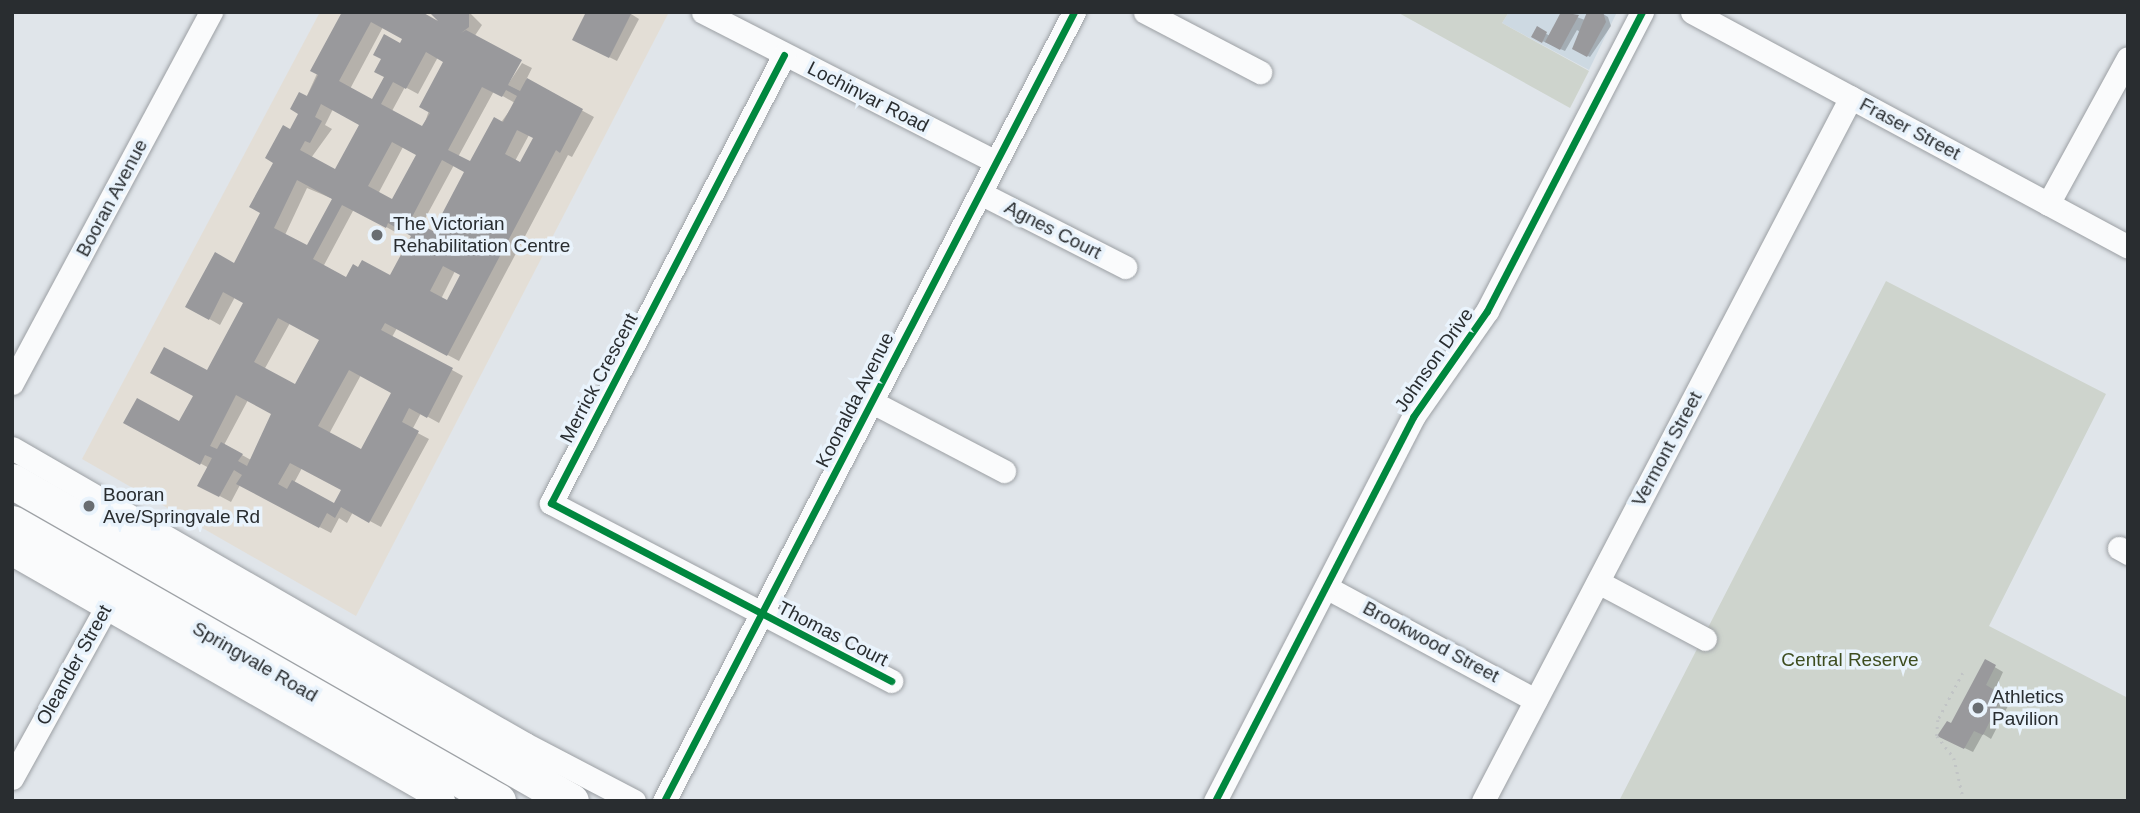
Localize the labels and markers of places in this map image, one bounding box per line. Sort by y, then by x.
place label: The Victorian Rehabilitation Centre [393,213,570,257]
marker: The Victorian Rehabilitation Centre [367,225,387,245]
place label: Booran Ave/Springvale Rd [103,484,260,528]
marker: Booran Ave/Springvale Rd [81,498,97,514]
place label: Athletics Pavilion [1992,686,2064,730]
marker: Athletics Pavilion [1970,700,1986,716]

